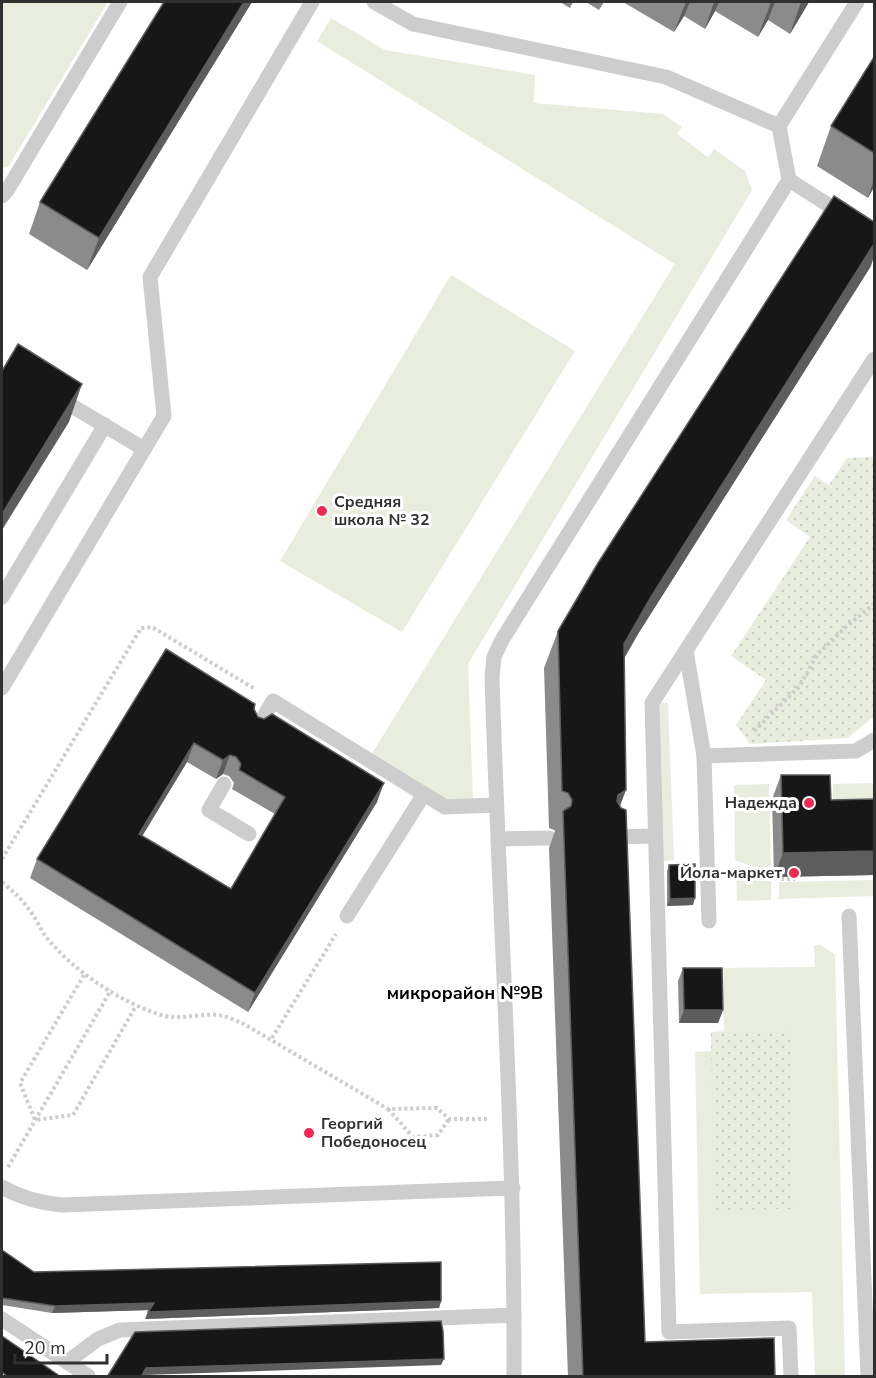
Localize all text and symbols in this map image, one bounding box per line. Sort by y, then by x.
place label: Средняя школа № 32 [334,491,430,531]
marker: Средняя школа № 32 [315,504,329,518]
place label: Надежда [725,792,797,814]
marker: Надежда [802,796,816,810]
place label: Йола-маркет [680,862,782,884]
marker: Йола-маркет [787,866,801,880]
district label: микрорайон №9В [387,981,543,1005]
place label: Георгий Победоносец [321,1113,426,1153]
marker: Георгий Победоносец [302,1126,316,1140]
scale bar [15,1327,106,1365]
text: 20 m [24,1336,66,1360]

